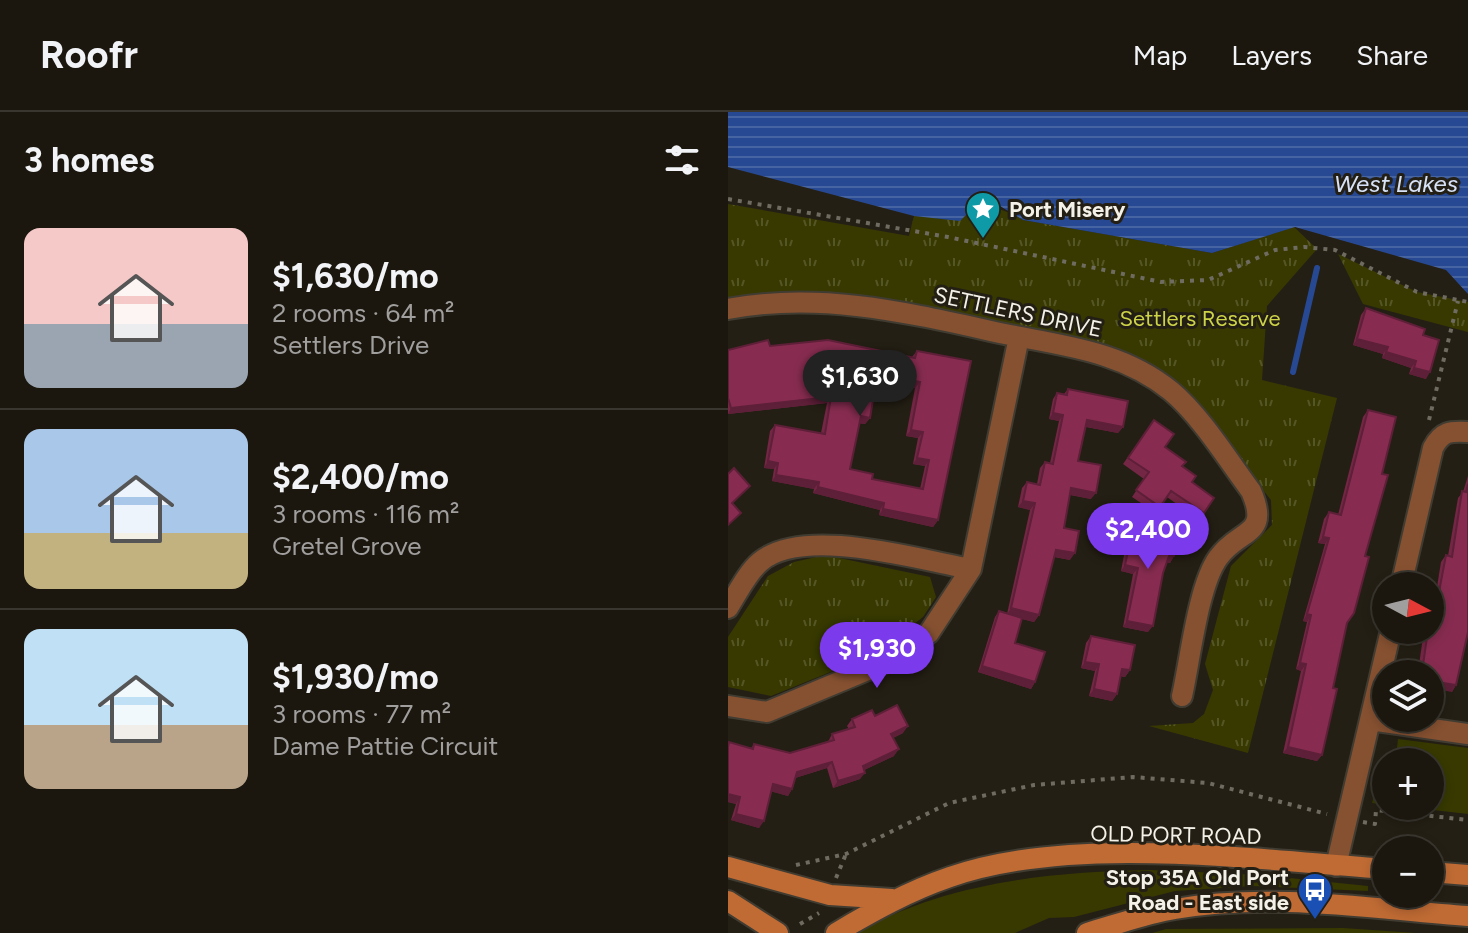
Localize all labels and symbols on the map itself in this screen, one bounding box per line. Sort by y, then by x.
water label: West Lakes [1334,169,1458,198]
place icon: Port Misery [964,190,1002,240]
place label: Port Misery [1009,196,1126,223]
street label: SETTLERS DRIVE [931,281,1105,343]
park label: Settlers Reserve [1120,305,1280,332]
pin: $1,630 [795,350,925,418]
pin: $2,400 [1083,503,1213,571]
north arrow [1372,572,1444,644]
pin: $1,930 [812,622,942,690]
street label: OLD PORT ROAD [1090,820,1262,850]
place label: Stop 35A Old Port Road - East side [1106,864,1289,916]
bus stop icon: Stop 35A Old Port Road - East side [1296,871,1334,921]

